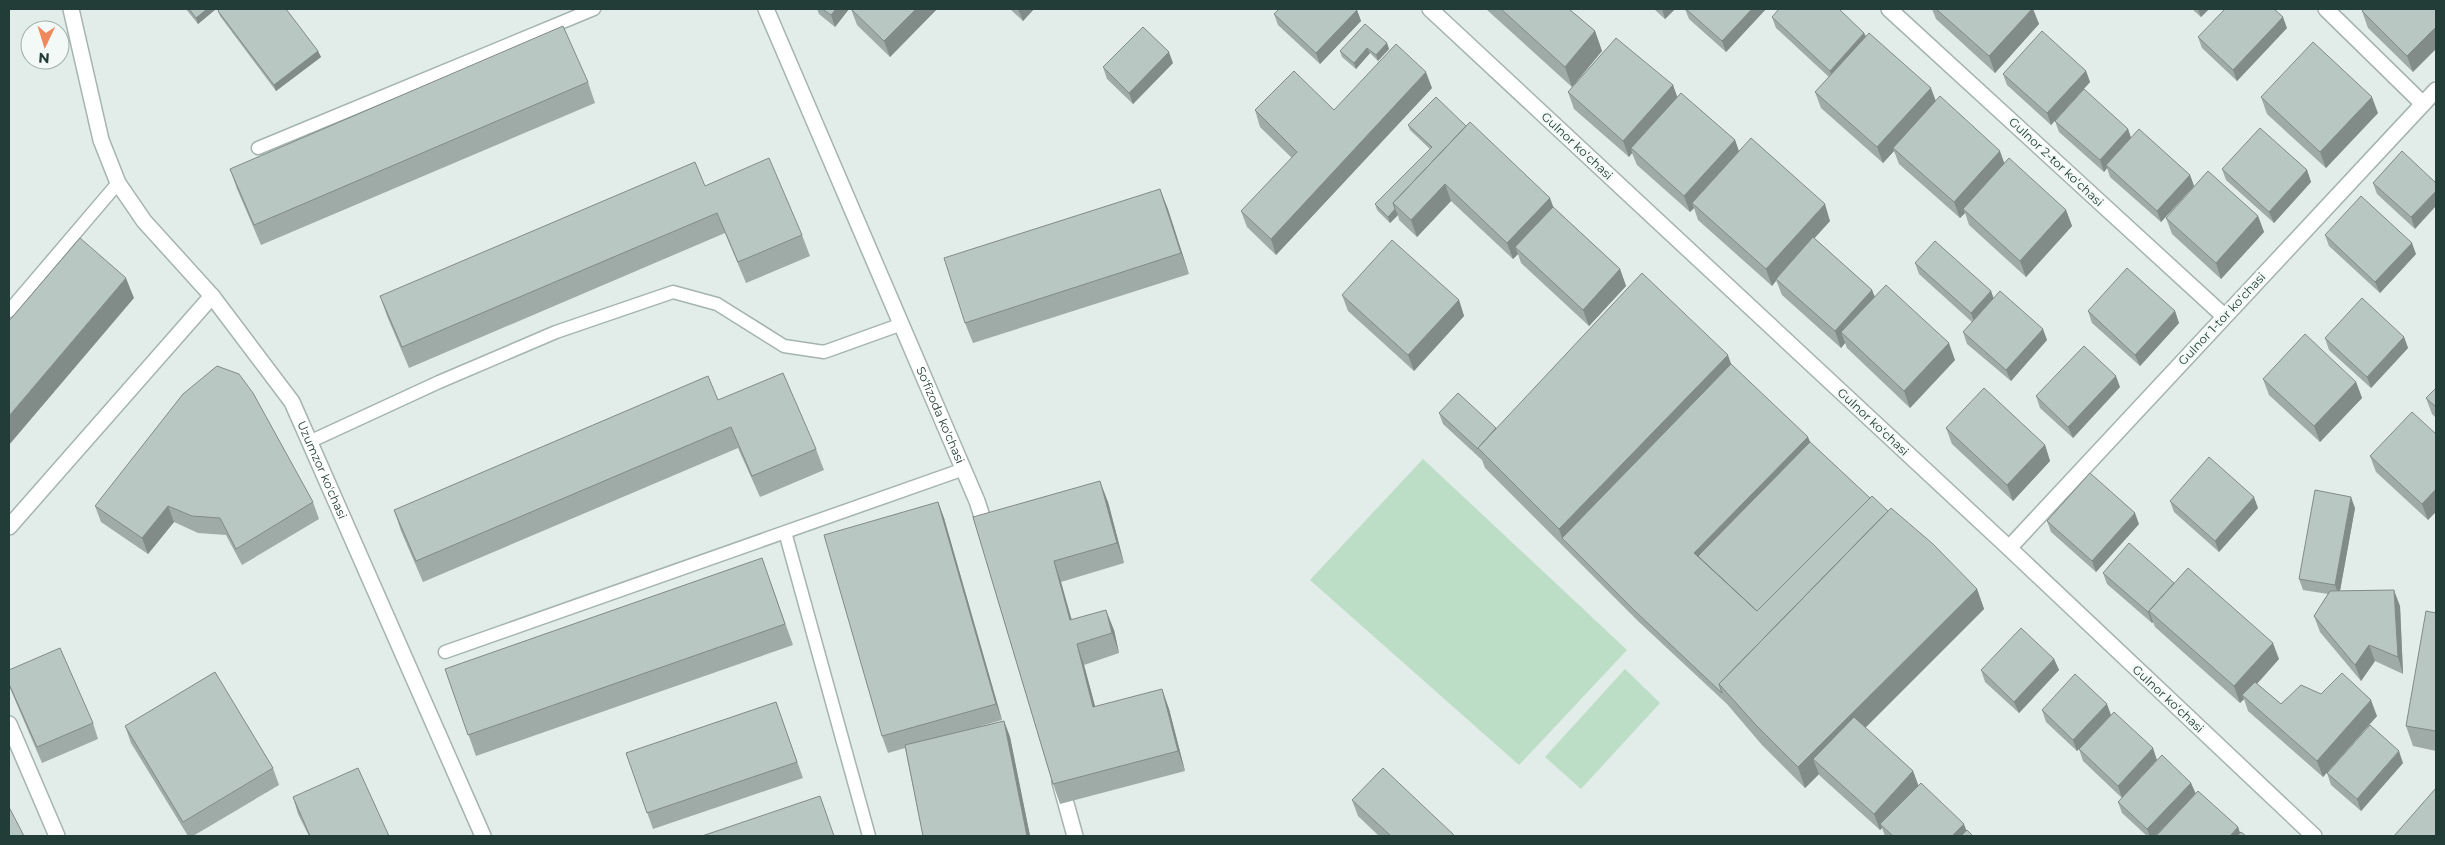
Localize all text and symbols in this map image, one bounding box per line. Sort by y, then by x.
north arrow [20,20,70,70]
text: N [38,49,50,67]
street label: Gulnor koʻchasi [1539,109,1616,183]
street label: Gulnor 2-tor koʻchasi [2006,114,2107,209]
street label: Gulnor 1-tor koʻchasi [2175,269,2268,368]
street label: So'fizoda ko'chasi [913,364,968,466]
street label: Gulnor koʻchasi [1835,385,1912,459]
street label: Uzumzor ko'chasi [294,418,351,521]
street label: Gulnor koʻchasi [2130,662,2207,736]

